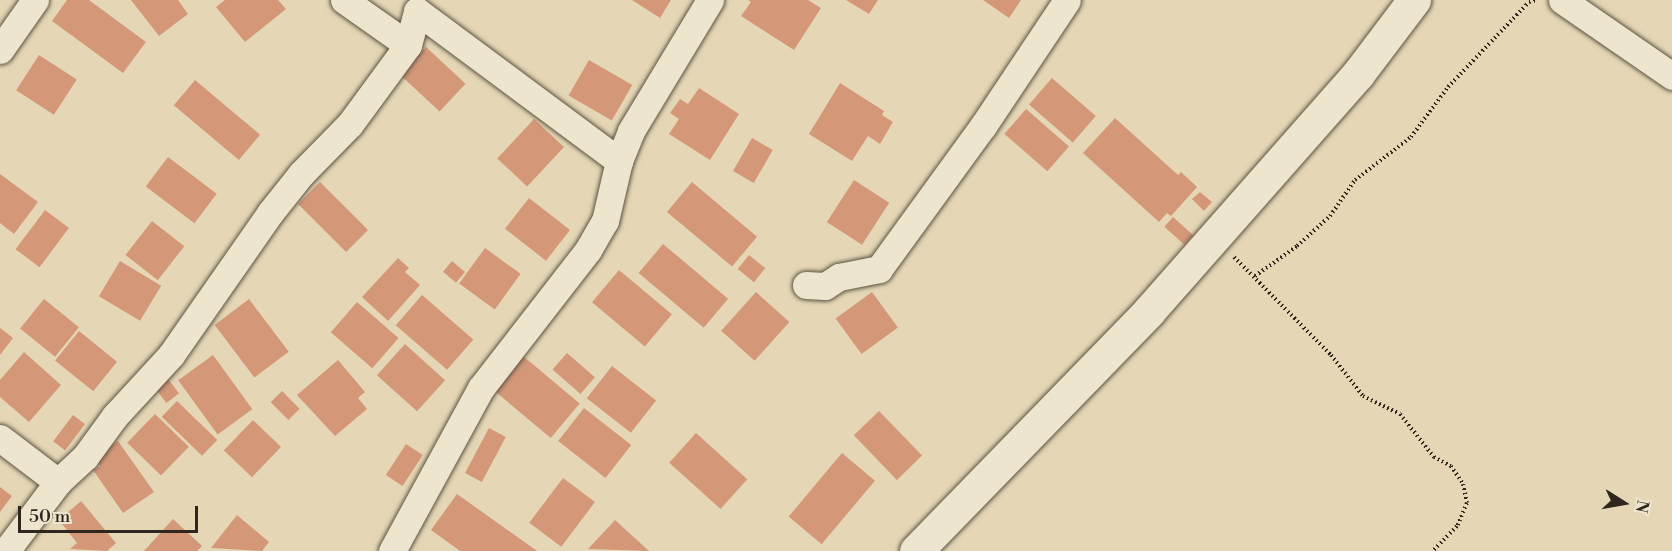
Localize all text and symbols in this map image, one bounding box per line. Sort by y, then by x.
north arrow [1594,473,1654,533]
scale bar [21,494,201,532]
text: N [1631,498,1653,515]
text: 50 m [29,505,70,528]

